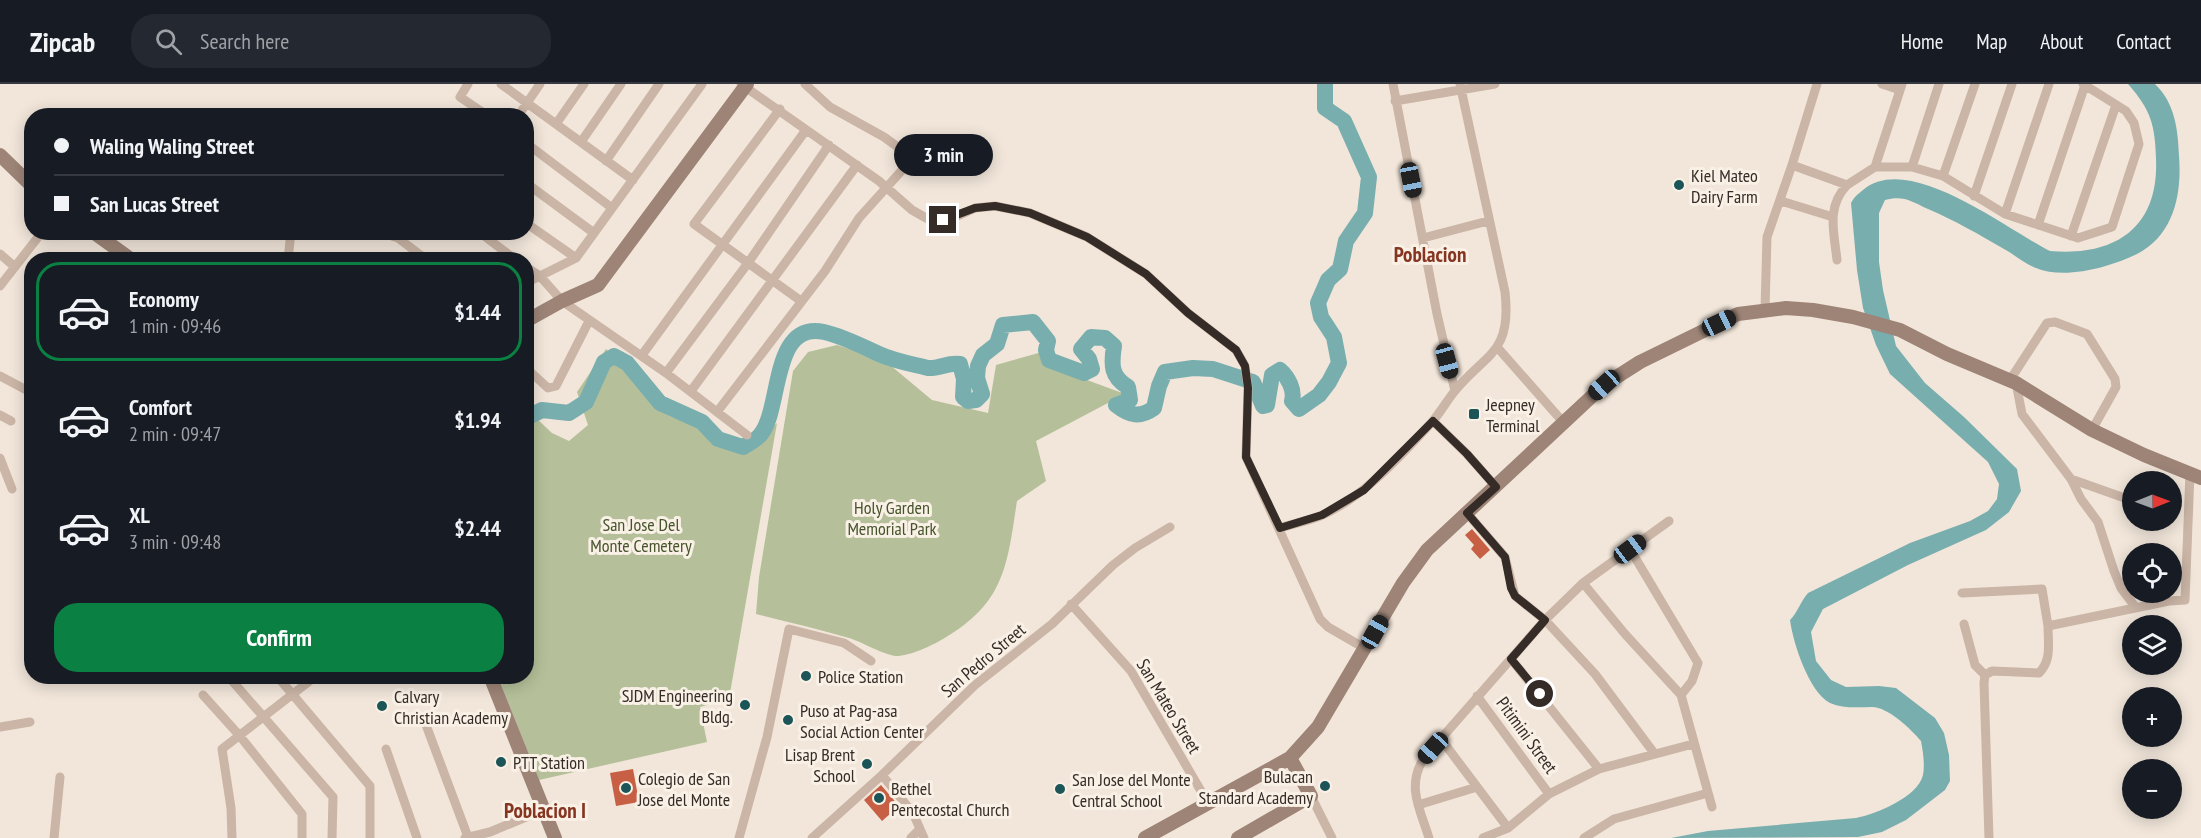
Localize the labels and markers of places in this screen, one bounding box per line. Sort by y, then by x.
place label: Kiel Mateo Dairy Farm [1691,164,1758,208]
marker: Kiel Mateo Dairy Farm [1672,178,1686,192]
place label: Jeepney Terminal [1485,393,1540,437]
marker: Jeepney Terminal [1467,407,1481,421]
place label: Police Station [818,665,903,688]
marker: Police Station [799,669,813,683]
place label: SJDM Engineering Bldg. [622,684,733,728]
place label: Calvary Christian Academy [394,685,508,729]
marker: SJDM Engineering Bldg. [738,698,752,712]
marker: Calvary Christian Academy [375,699,389,713]
place label: Puso at Pag-asa Social Action Center [800,699,924,743]
marker: Puso at Pag-asa Social Action Center [781,713,795,727]
place label: Lisap Brent School [785,743,856,787]
place label: PTT Station [513,751,585,774]
marker: PTT Station [494,755,508,769]
marker: Lisap Brent School [860,757,874,771]
place label: Bulacan Standard Academy [1199,765,1313,809]
place label: Colegio de San Jose del Monte [637,767,730,811]
place label: San Jose del Monte Central School [1072,768,1191,812]
place label: Bethel Pentecostal Church [891,777,1009,821]
marker: Bulacan Standard Academy [1318,779,1332,793]
marker: Colegio de San Jose del Monte [619,781,633,795]
marker: San Jose del Monte Central School [1053,782,1067,796]
marker: Bethel Pentecostal Church [872,791,886,805]

